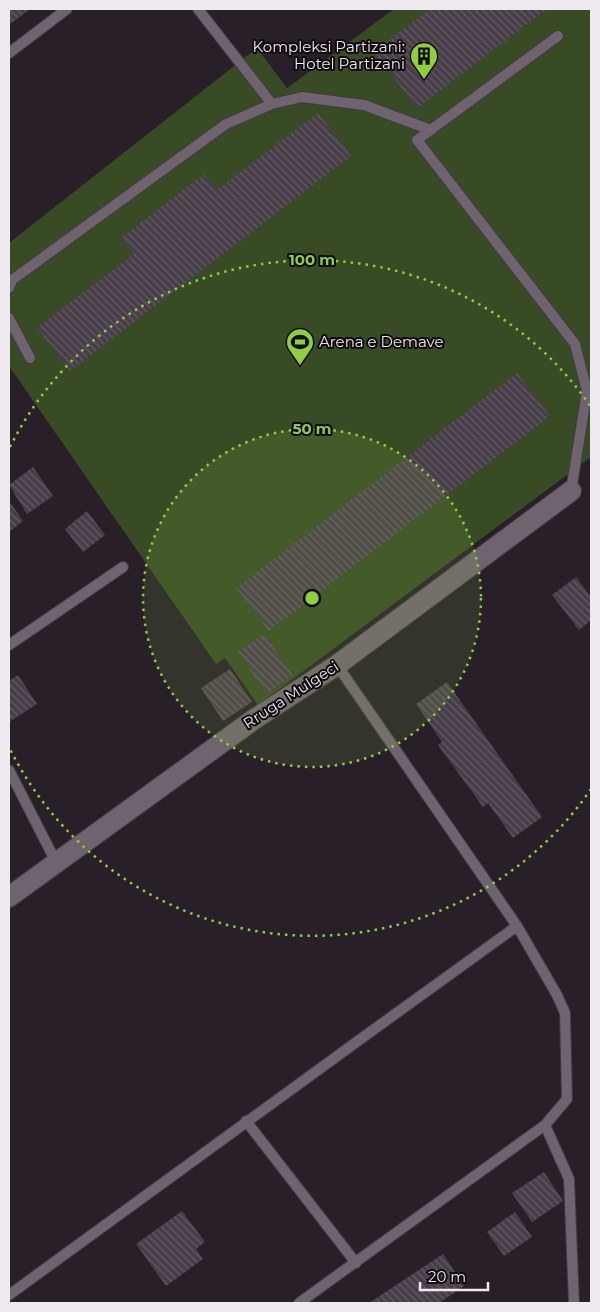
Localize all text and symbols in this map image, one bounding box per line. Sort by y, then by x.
place label: Kompleksi Partizani: Hotel Partizani [252,37,405,73]
building icon: Kompleksi Partizani: Hotel Partizani [409,41,439,80]
text: 100 m [289,250,335,269]
sports icon: Arena e Demave [285,327,315,366]
place label: Arena e Demave [319,332,444,351]
text: 50 m [292,419,332,438]
centre of rings [303,589,321,607]
street label: Rruga Mulgeci [239,657,342,733]
scale bar [420,1260,488,1292]
text: 20 m [428,1267,466,1286]

